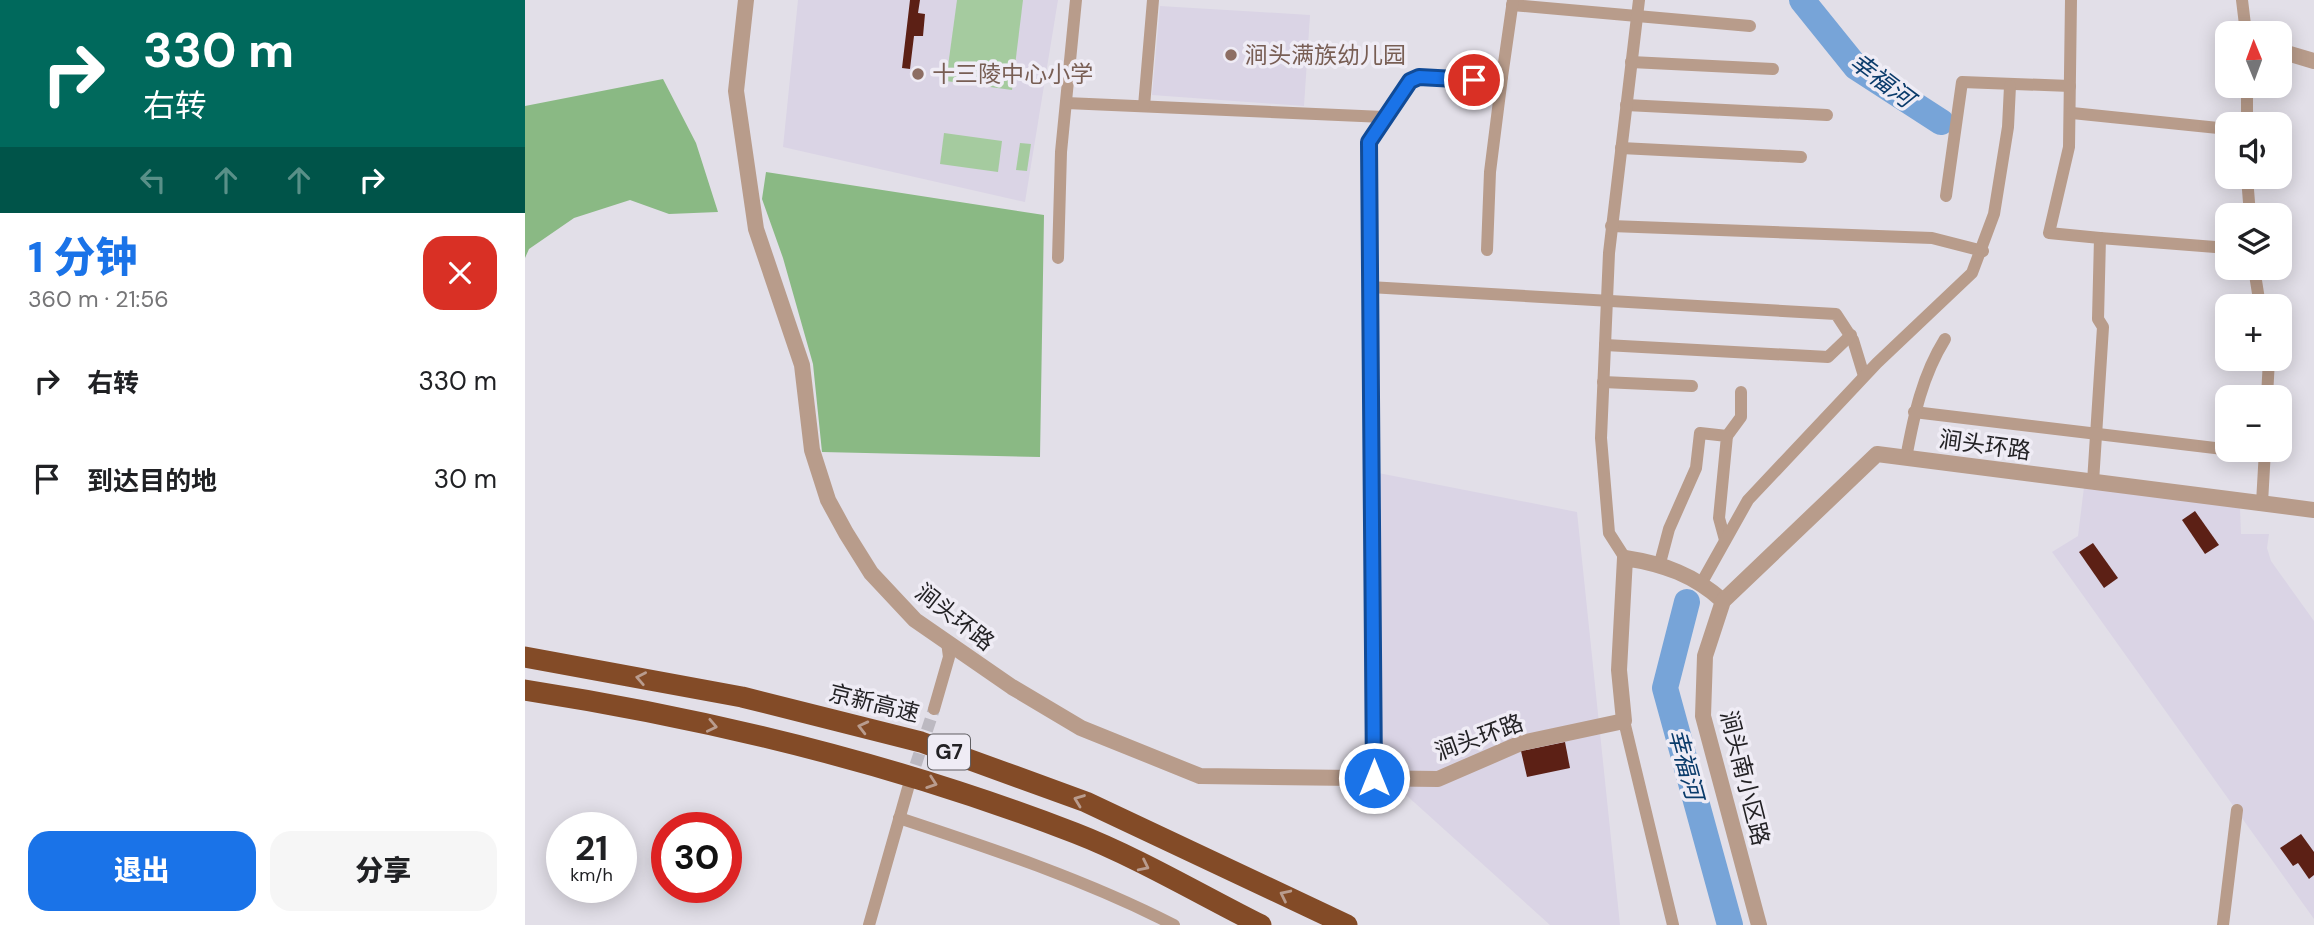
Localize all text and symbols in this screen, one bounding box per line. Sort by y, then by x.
text: 330 m [143,18,294,82]
north arrow [2215,21,2293,98]
map controls [2215,21,2292,462]
icon: right [28,28,119,119]
place label: 涧头满族幼儿园 [1245,40,1406,70]
water label: 幸福河 [1844,46,1923,116]
marker: 涧头满族幼儿园 [1223,47,1239,63]
pin [1444,50,1504,110]
place label: 十三陵中心小学 [932,59,1093,89]
icon: arrive [1455,61,1493,99]
marker: 十三陵中心小学 [910,66,926,82]
text: 右转 [143,85,207,127]
button: sound [2215,112,2292,189]
icon: left [134,161,172,199]
icon: ahead [207,161,245,199]
icon: ahead [280,161,318,199]
icon: right [353,161,391,199]
button: layers [2215,203,2292,280]
text: 1 分钟 [28,230,137,285]
button: close [423,236,497,310]
text: 360 m · 21:56 [28,284,169,314]
button: + [2215,294,2292,371]
icon: right [28,362,66,400]
text: 330 m [418,364,497,398]
text: 右转 [87,366,139,400]
button: − [2215,385,2292,462]
street label: 涧头环路 [1937,424,2033,466]
icon: arrive [28,460,66,498]
text: 30 m [434,462,497,496]
text: 到达目的地 [87,464,217,498]
street label: 涧头环路 [910,577,1000,657]
one-way arrow [636,671,648,686]
street label: 京新高速 [826,677,922,729]
street label: 涧头环路 [1431,707,1527,767]
street label: 涧头南小区路 [1714,707,1776,849]
one-way arrow [706,718,718,733]
one-way arrow [858,721,870,735]
water label: 幸福河 [1662,725,1711,807]
road number: G7 [928,734,970,770]
position arrow [1337,741,1411,815]
one-way arrow [926,775,938,789]
one-way arrow [1073,794,1085,808]
speed limit sign: 30 [651,812,742,903]
text: 21 [575,825,608,871]
button: 退出 [28,831,256,911]
button: 分享 [270,831,497,911]
one-way arrow [1137,858,1149,872]
text: km/h [570,863,613,887]
one-way arrow [1280,890,1292,904]

